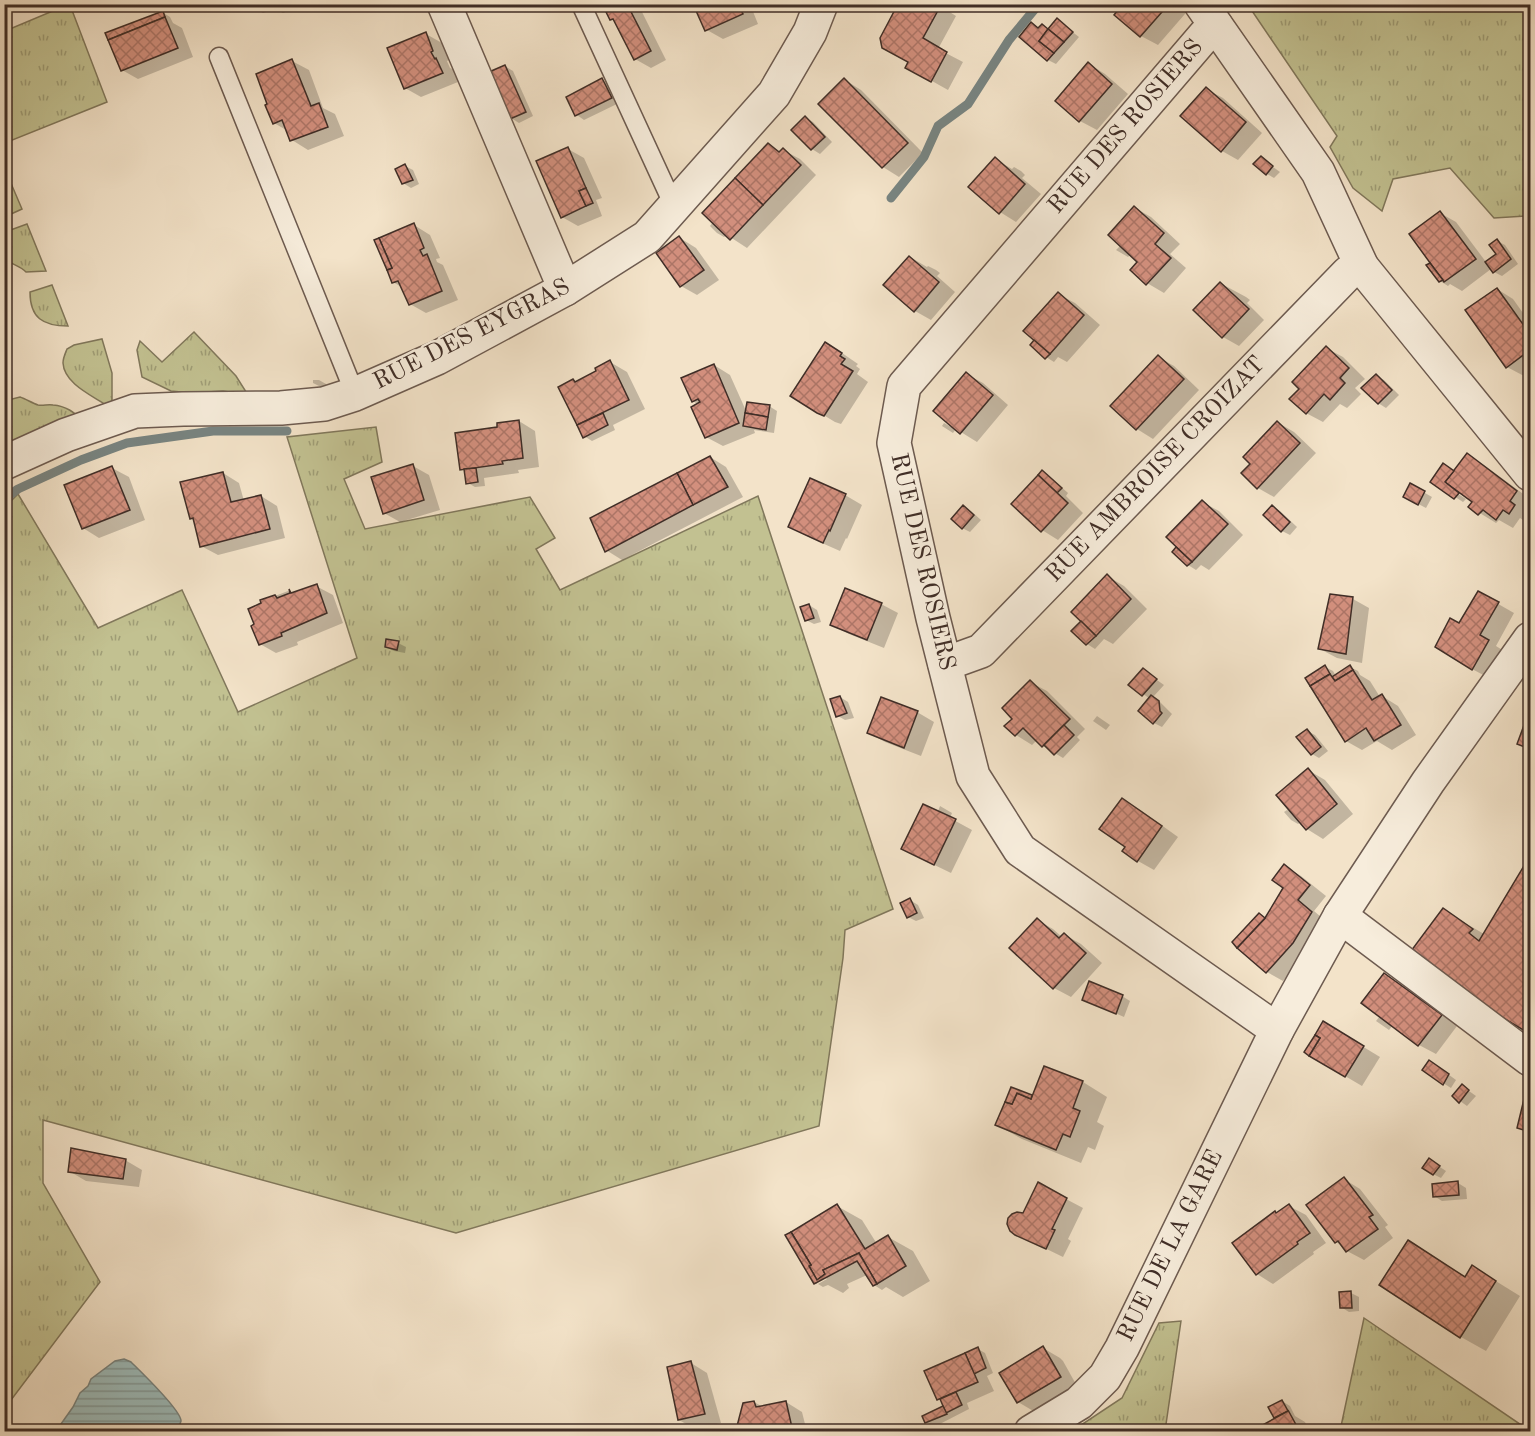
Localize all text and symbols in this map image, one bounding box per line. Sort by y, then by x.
street label: RUE DES ROSIERS [1044,35,1208,219]
street label: RUE DES EYGRAS [370,275,574,395]
street label: RUE AMBROISE CROIZAT [1042,353,1270,587]
street label: RUE DES ROSIERS [885,451,959,673]
street label: RUE DE LA GARE [1114,1146,1228,1346]

